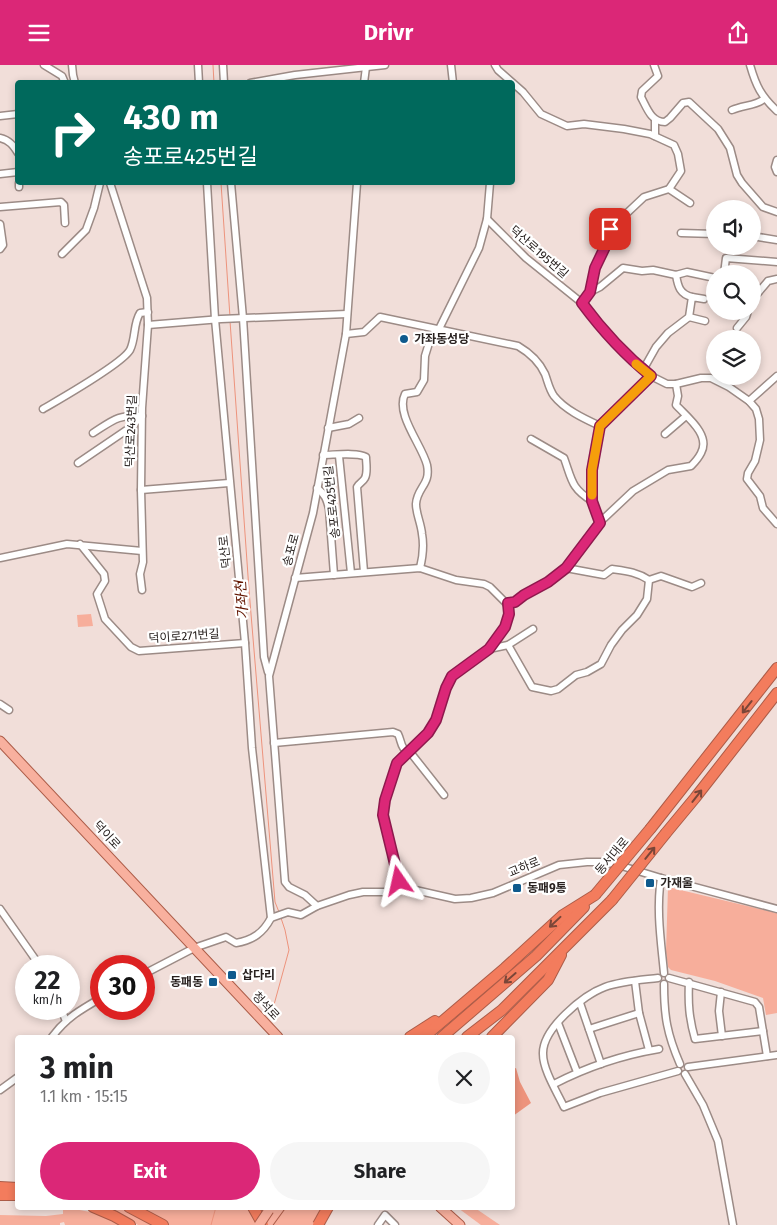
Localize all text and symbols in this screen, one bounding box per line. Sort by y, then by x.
icon: menu [25,19,53,47]
text: Drivr [364,19,413,46]
icon: share [724,19,752,47]
text: 430 m [123,96,219,138]
icon: right [40,100,105,165]
text: 송포로425번길 [123,143,257,170]
map controls [706,200,761,385]
button: sound [706,200,761,255]
pin [589,208,631,250]
icon: arrive [596,215,624,243]
street label: 덕산로195번길 [507,223,571,281]
button: search [706,265,761,320]
button: layers [706,330,761,385]
place label: 가좌동성당 [414,332,469,346]
marker: 가좌동성당 [398,333,410,345]
street label: 덕산로243번길 [123,394,139,468]
street label: 송포로425번길 [321,465,343,539]
street label: 송포로 [280,532,302,568]
street label: 덕산로 [216,535,234,569]
water label: 가좌천 [232,579,252,620]
street label: 덕이로271번길 [148,627,220,645]
one-way arrow [741,700,752,713]
one-way arrow [692,790,703,803]
street label: 덕이로 [91,818,123,852]
street label: 동서대로 [592,835,632,877]
one-way arrow [644,847,655,860]
position arrow [372,854,424,906]
street label: 교하로 [506,854,542,880]
place label: 가재울 [660,876,693,890]
marker: 가재울 [644,877,656,889]
place label: 동패9통 [527,881,567,895]
marker: 동패9통 [511,882,523,894]
one-way arrow [549,916,561,928]
speed limit sign: 30 [90,955,155,1020]
text: 22 [35,966,60,996]
place label: 삽다리 [242,968,275,982]
marker: 삽다리 [226,969,238,981]
one-way arrow [504,972,517,984]
place label: 동패동 [170,975,203,989]
marker: 동패동 [207,976,219,988]
street label: 청석로 [250,989,282,1023]
text: km/h [33,993,62,1007]
text: 3 min [40,1050,114,1086]
button: close [438,1052,490,1104]
text: 1.1 km · 15:15 [40,1087,128,1106]
button: Exit [40,1142,260,1200]
button: Share [270,1142,490,1200]

